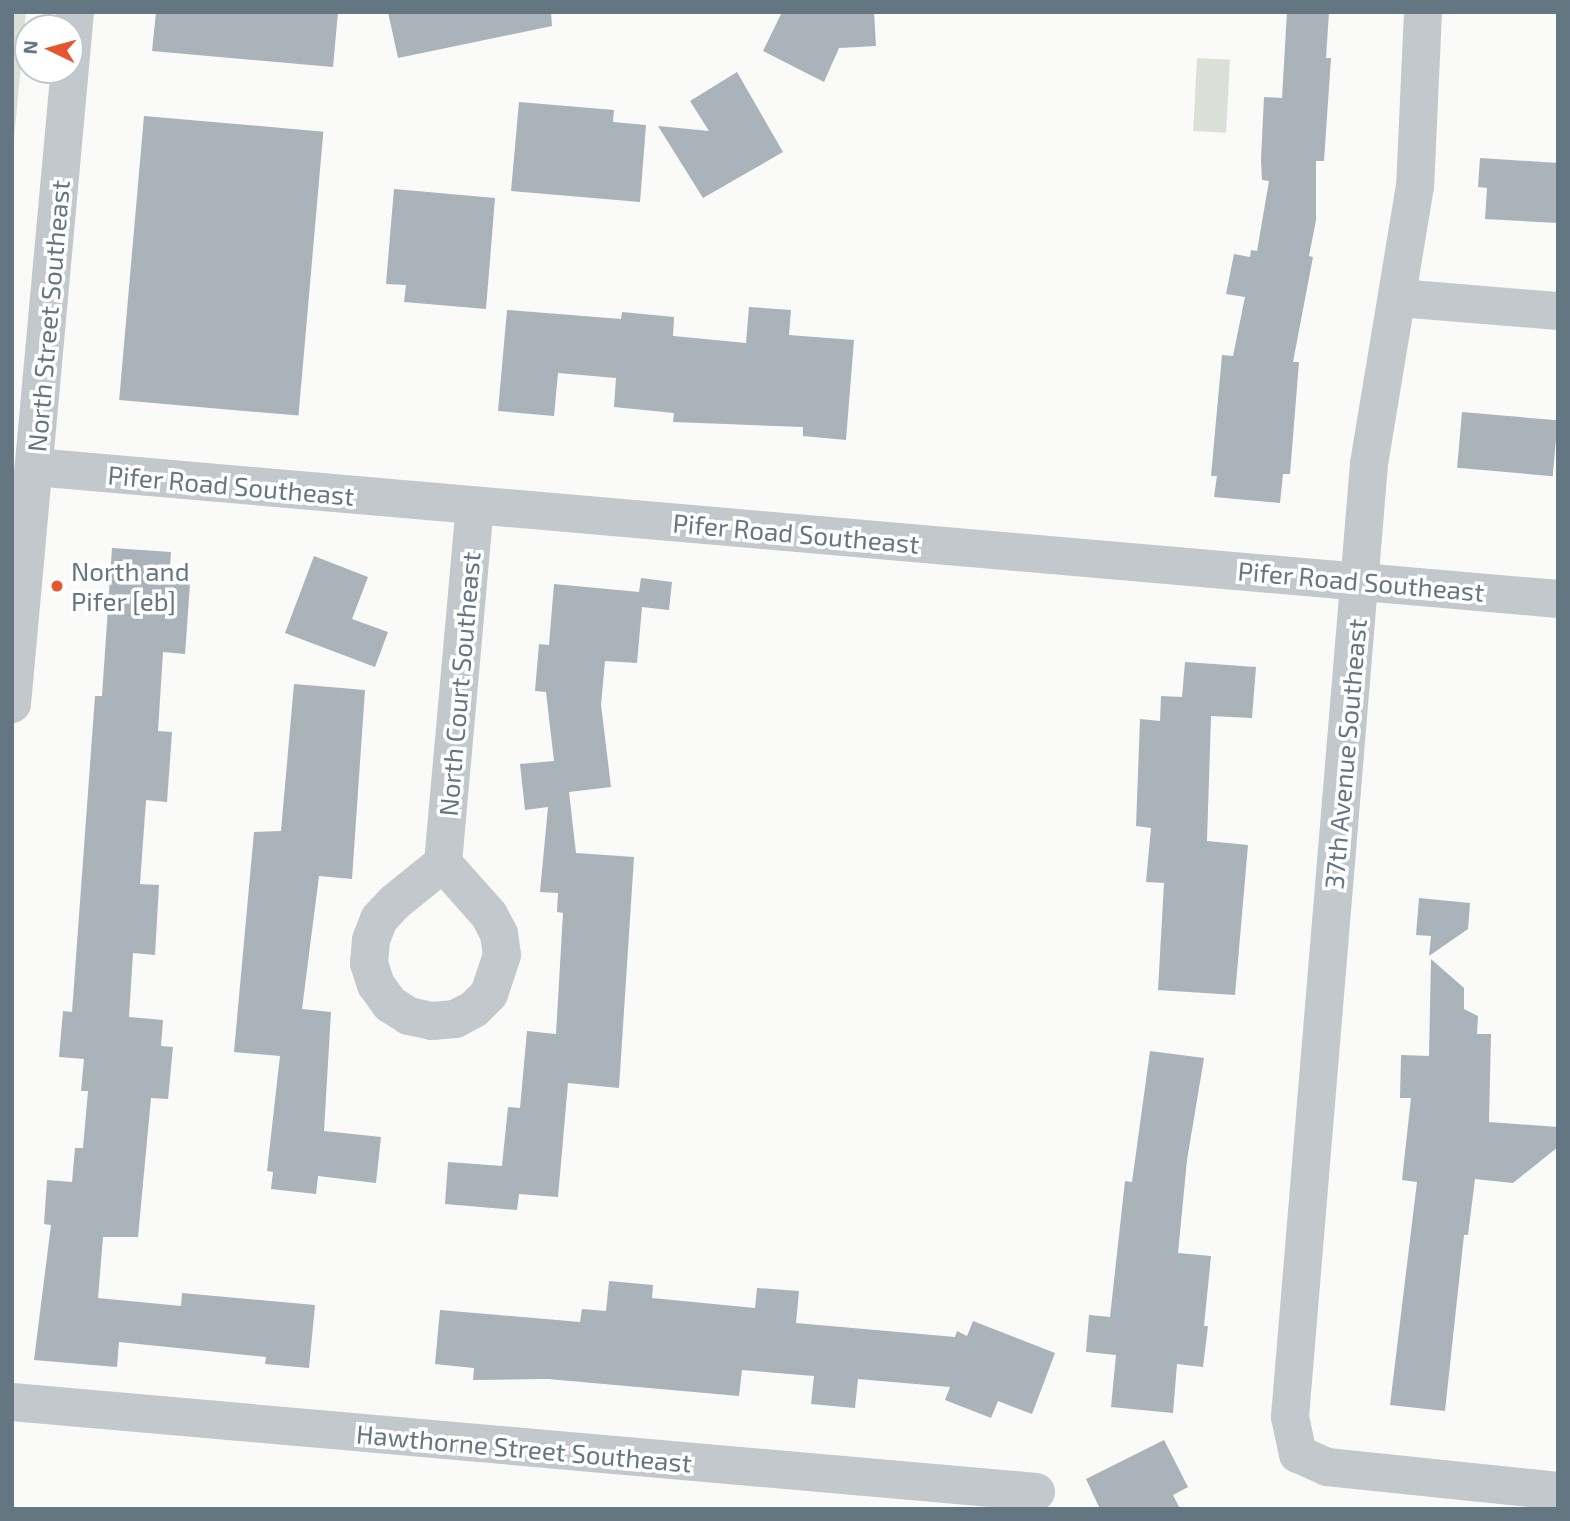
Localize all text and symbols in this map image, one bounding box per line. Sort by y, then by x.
north arrow [14,14,84,84]
text: N [18,39,42,55]
street label: North Street Southeast [21,179,75,453]
street label: Pifer Road Southeast [106,459,356,511]
street label: Pifer Road Southeast [671,507,921,559]
street label: North Court Southeast [432,550,486,818]
place label: North and Pifer [eb] [71,555,190,616]
street label: Pifer Road Southeast [1236,555,1486,607]
marker: North and Pifer [eb] [49,578,65,594]
street label: 37th Avenue Southeast [1318,617,1372,891]
street label: Hawthorne Street Southeast [355,1418,693,1478]

